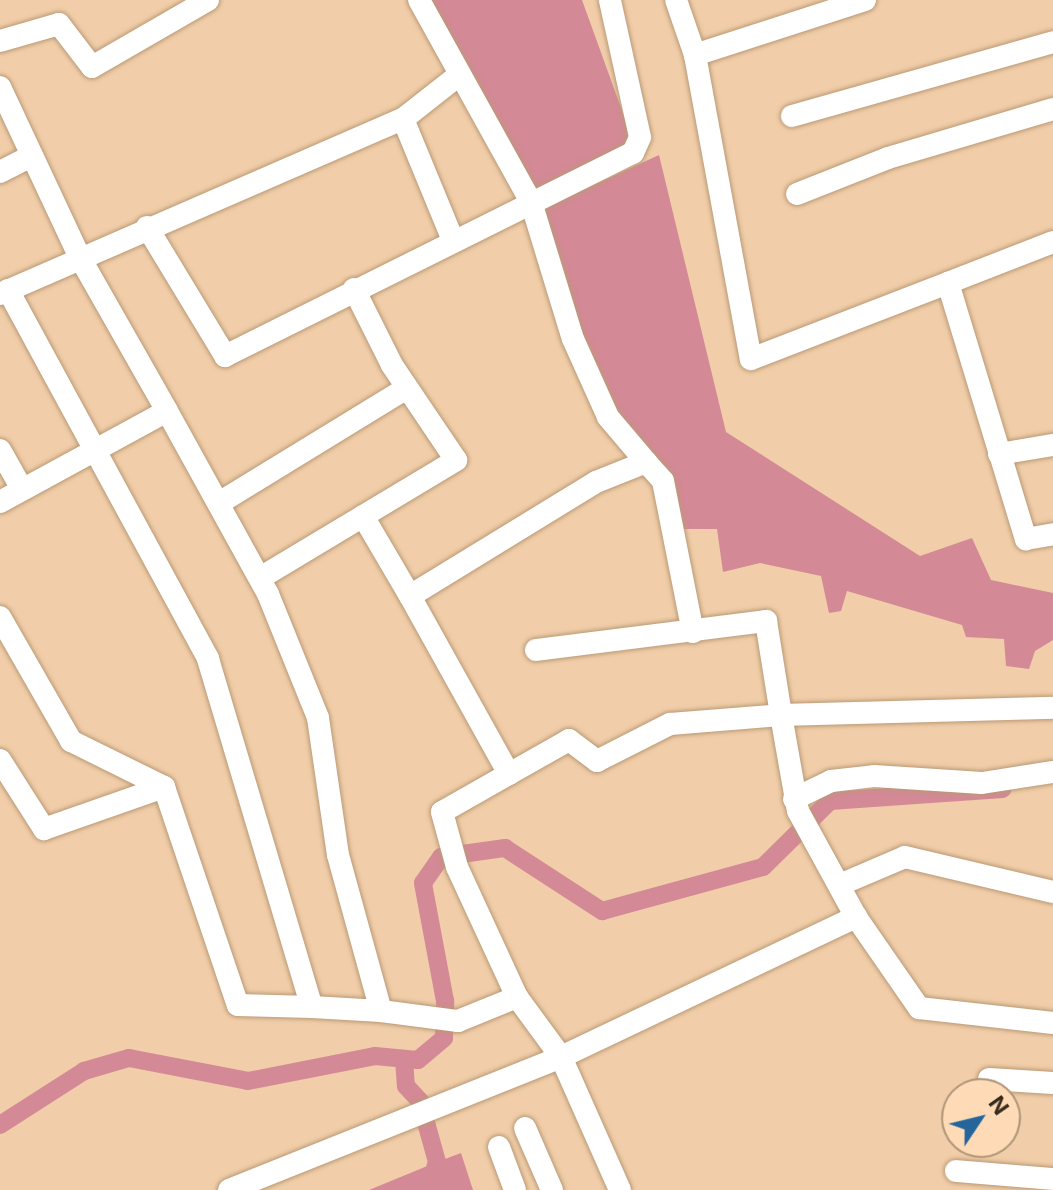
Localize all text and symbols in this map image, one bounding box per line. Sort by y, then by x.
north arrow [941,1078,1021,1158]
text: N [984,1091,1014,1120]

